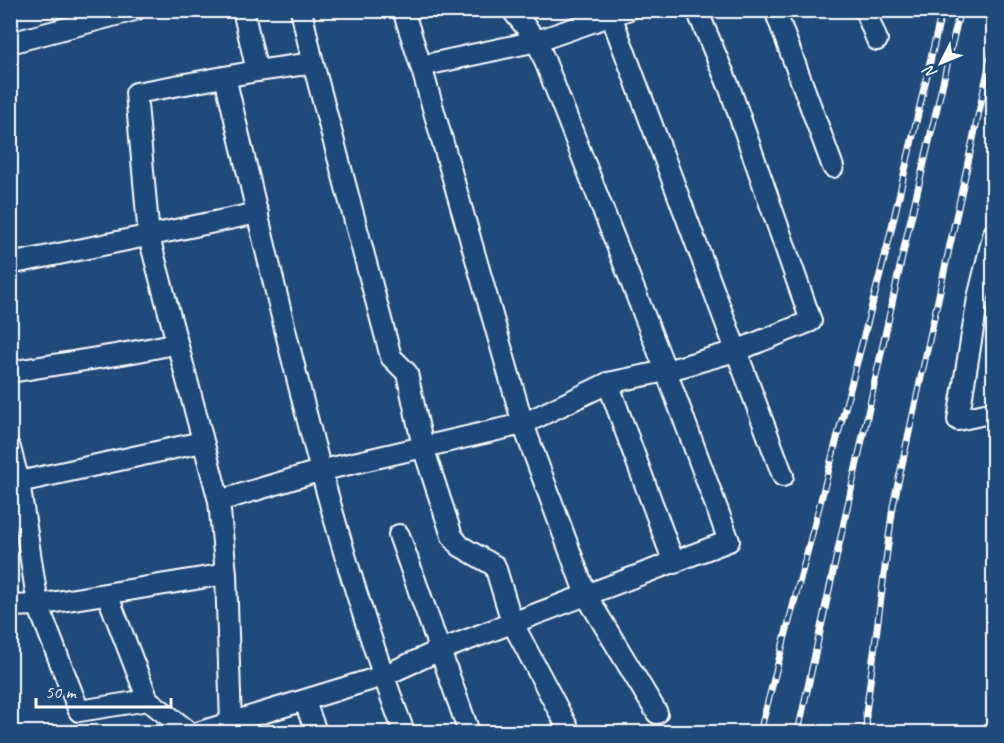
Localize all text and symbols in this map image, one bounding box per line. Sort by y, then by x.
north arrow [911,33,971,93]
text: N [918,60,941,83]
scale bar [36,671,171,709]
text: 50 m [45,681,78,703]

